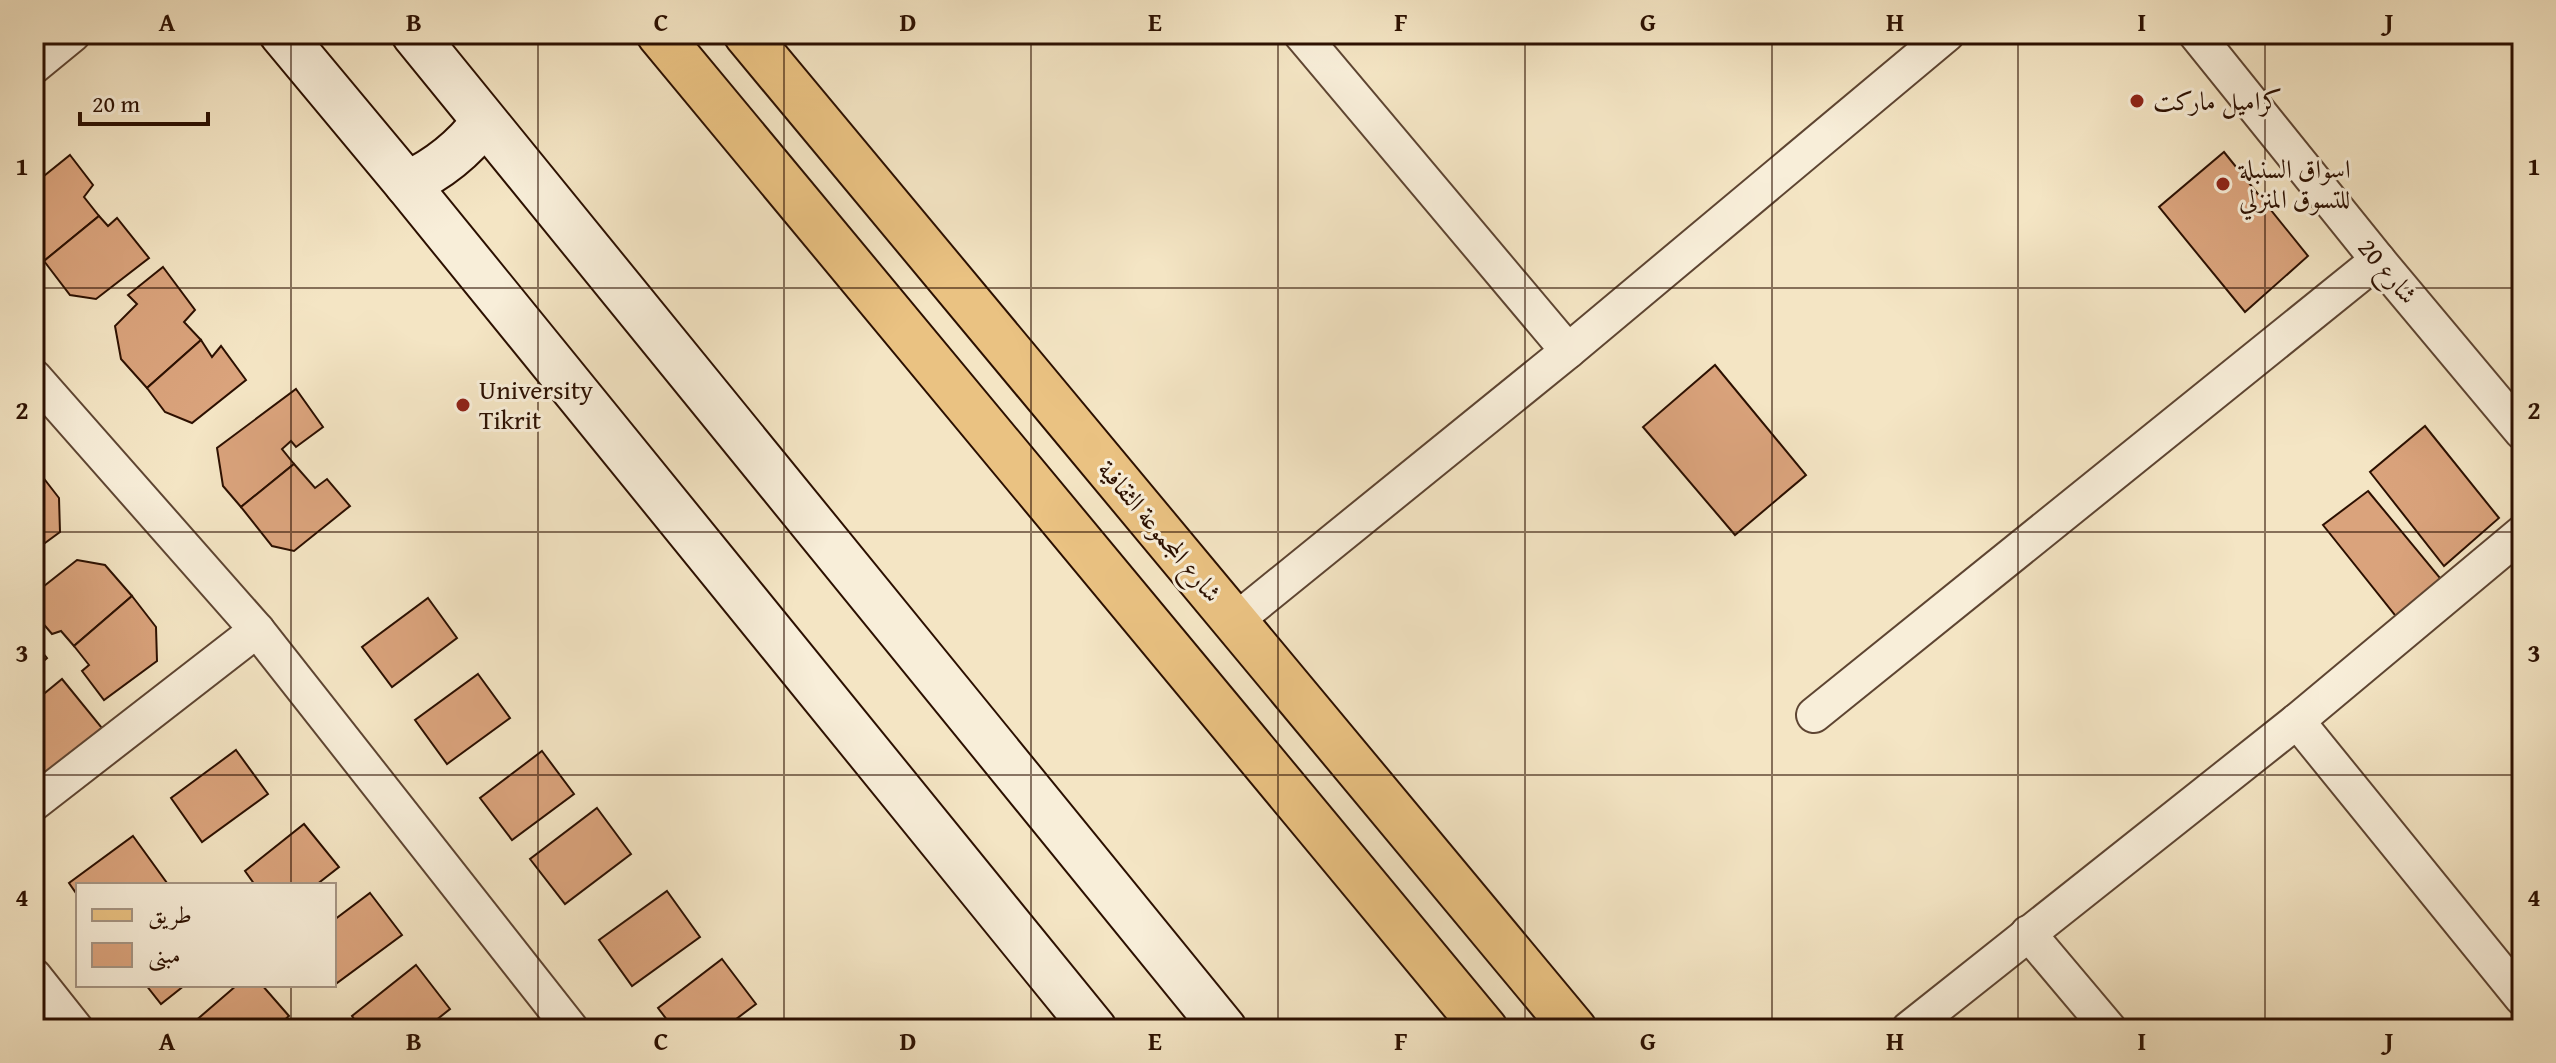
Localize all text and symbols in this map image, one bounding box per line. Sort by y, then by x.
text: A [159,2,176,41]
text: B [406,2,422,41]
text: C [654,2,668,41]
text: D [900,2,916,41]
text: E [1148,2,1162,41]
text: F [1394,2,1408,41]
text: G [1640,2,1656,41]
text: H [1886,2,1904,41]
text: I [2138,2,2146,41]
text: J [2381,2,2394,41]
scale bar [80,76,208,126]
place label: كراميل ماركت [2153,81,2282,120]
text: 20 m [92,86,140,121]
marker: كراميل ماركت [2128,92,2146,110]
text: 1 [15,146,29,185]
text: 1 [2527,146,2541,185]
place label: اسواق السنبلة للتسوق المنزلي [2237,149,2351,221]
marker: اسواق السنبلة للتسوق المنزلي [2214,175,2232,193]
street label: شارع 20 [2347,229,2428,314]
place label: University Tikrit [479,370,593,439]
text: 2 [15,390,29,429]
text: 2 [2527,390,2541,429]
marker: University Tikrit [454,396,472,414]
street label: شارع المجموعة الثقافية [1087,451,1232,613]
text: 3 [15,633,29,672]
text: 3 [2527,633,2541,672]
text: 4 [15,877,29,916]
text: 4 [2527,877,2541,916]
legend [76,883,336,987]
text: طريق [148,897,192,932]
text: مبنى [148,937,181,972]
text: A [159,1021,176,1060]
text: B [406,1021,422,1060]
text: C [654,1021,668,1060]
text: D [900,1021,916,1060]
text: E [1148,1021,1162,1060]
text: F [1394,1021,1408,1060]
text: G [1640,1021,1656,1060]
text: H [1886,1021,1904,1060]
text: I [2138,1021,2146,1060]
text: J [2381,1021,2394,1060]

